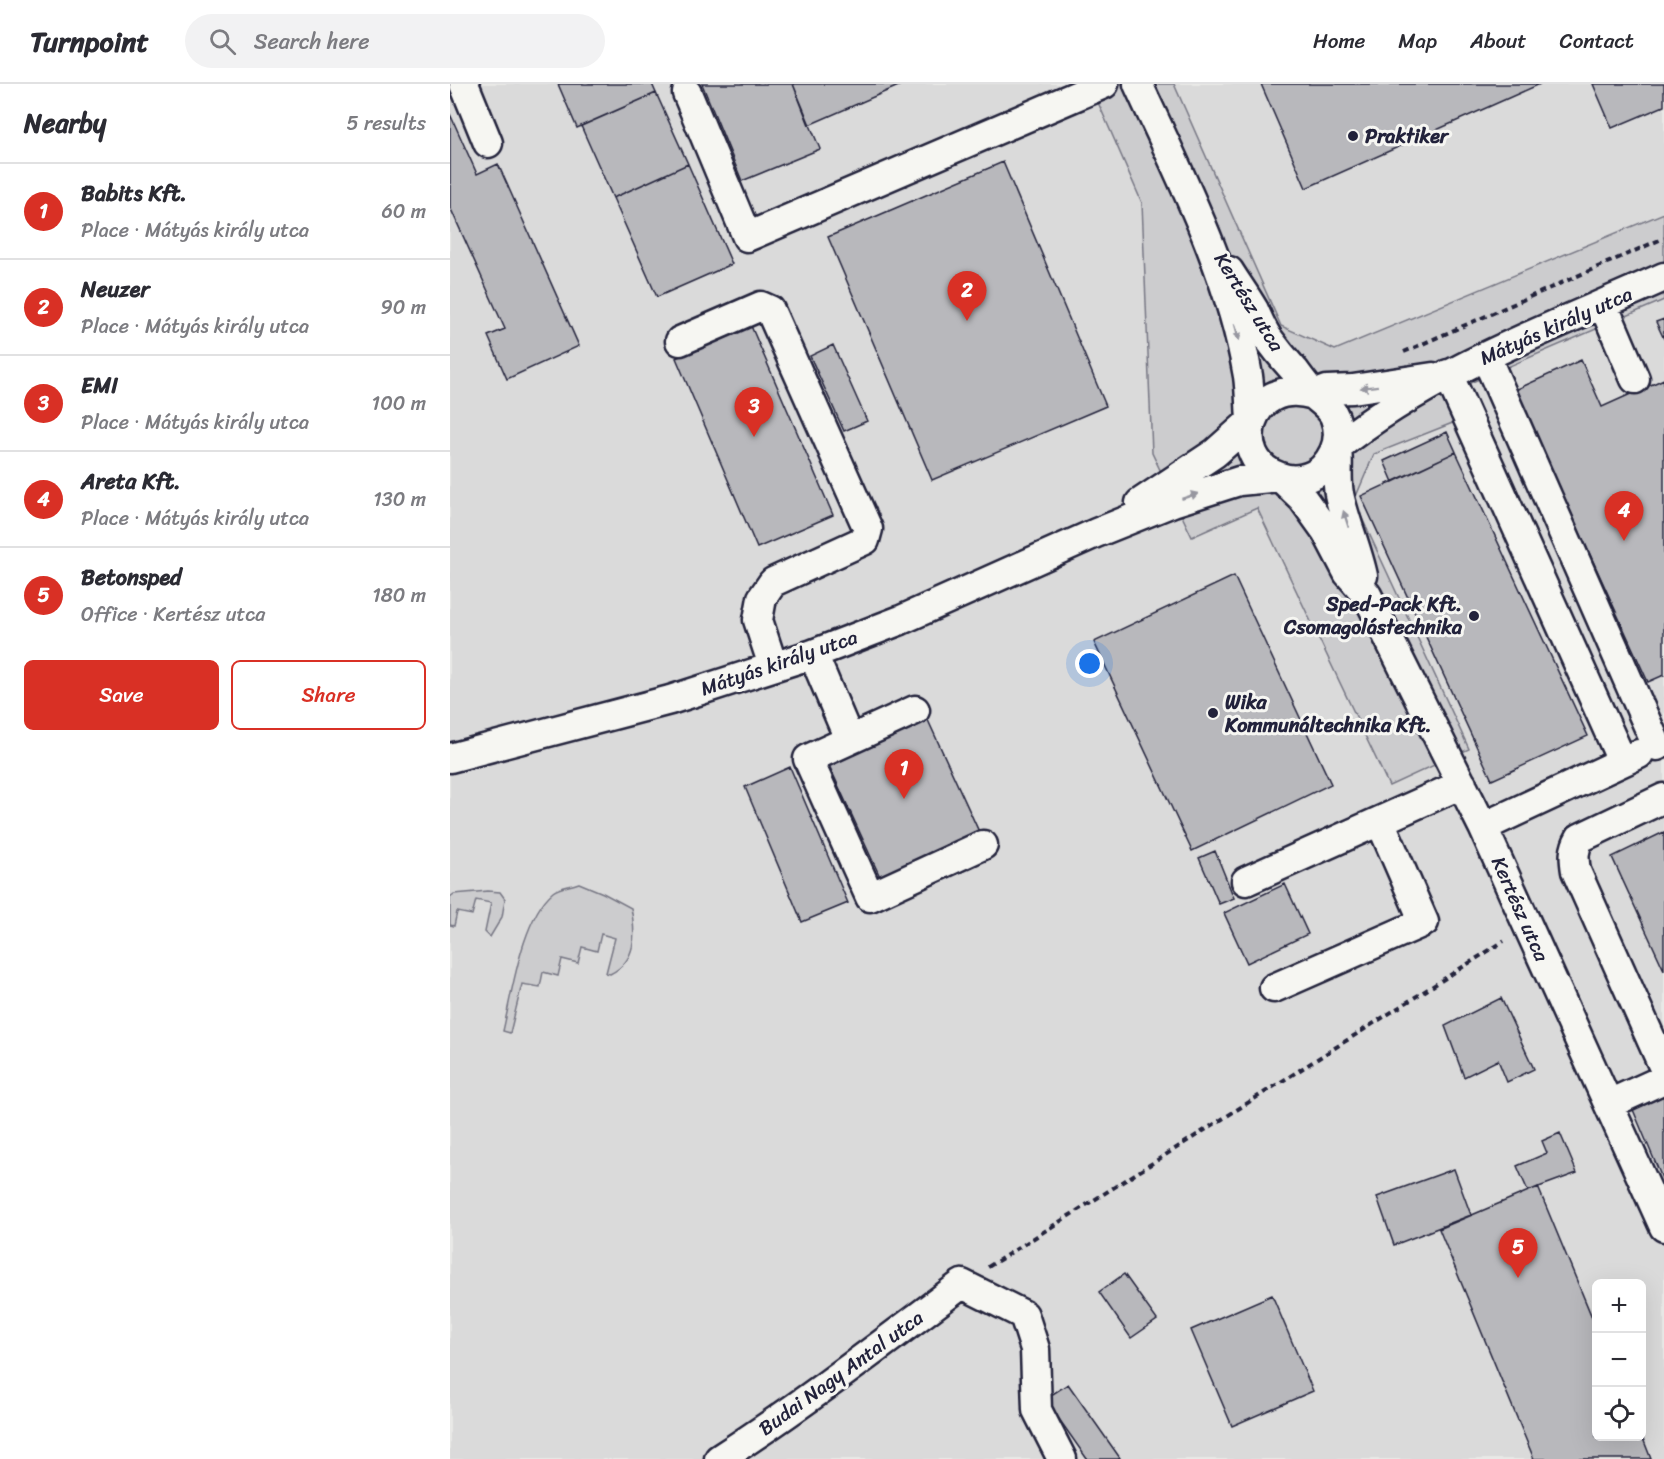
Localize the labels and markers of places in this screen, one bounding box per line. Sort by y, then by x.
place label: Praktiker [1365,119,1450,154]
marker: Praktiker [1346,129,1360,143]
pin: 2 [948,272,986,321]
pin: 3 [734,388,774,437]
pin: 4 [1604,492,1644,541]
place label: Sped-Pack Kft. Csomagolástechnika [1283,587,1463,645]
marker: Sped-Pack Kft. Csomagolástechnika [1467,609,1481,623]
place label: Wika Kommunáltechnika Kft. [1224,685,1431,743]
marker: Wika Kommunáltechnika Kft. [1206,706,1220,720]
pin: 1 [884,750,924,799]
pin: 5 [1498,1228,1538,1278]

